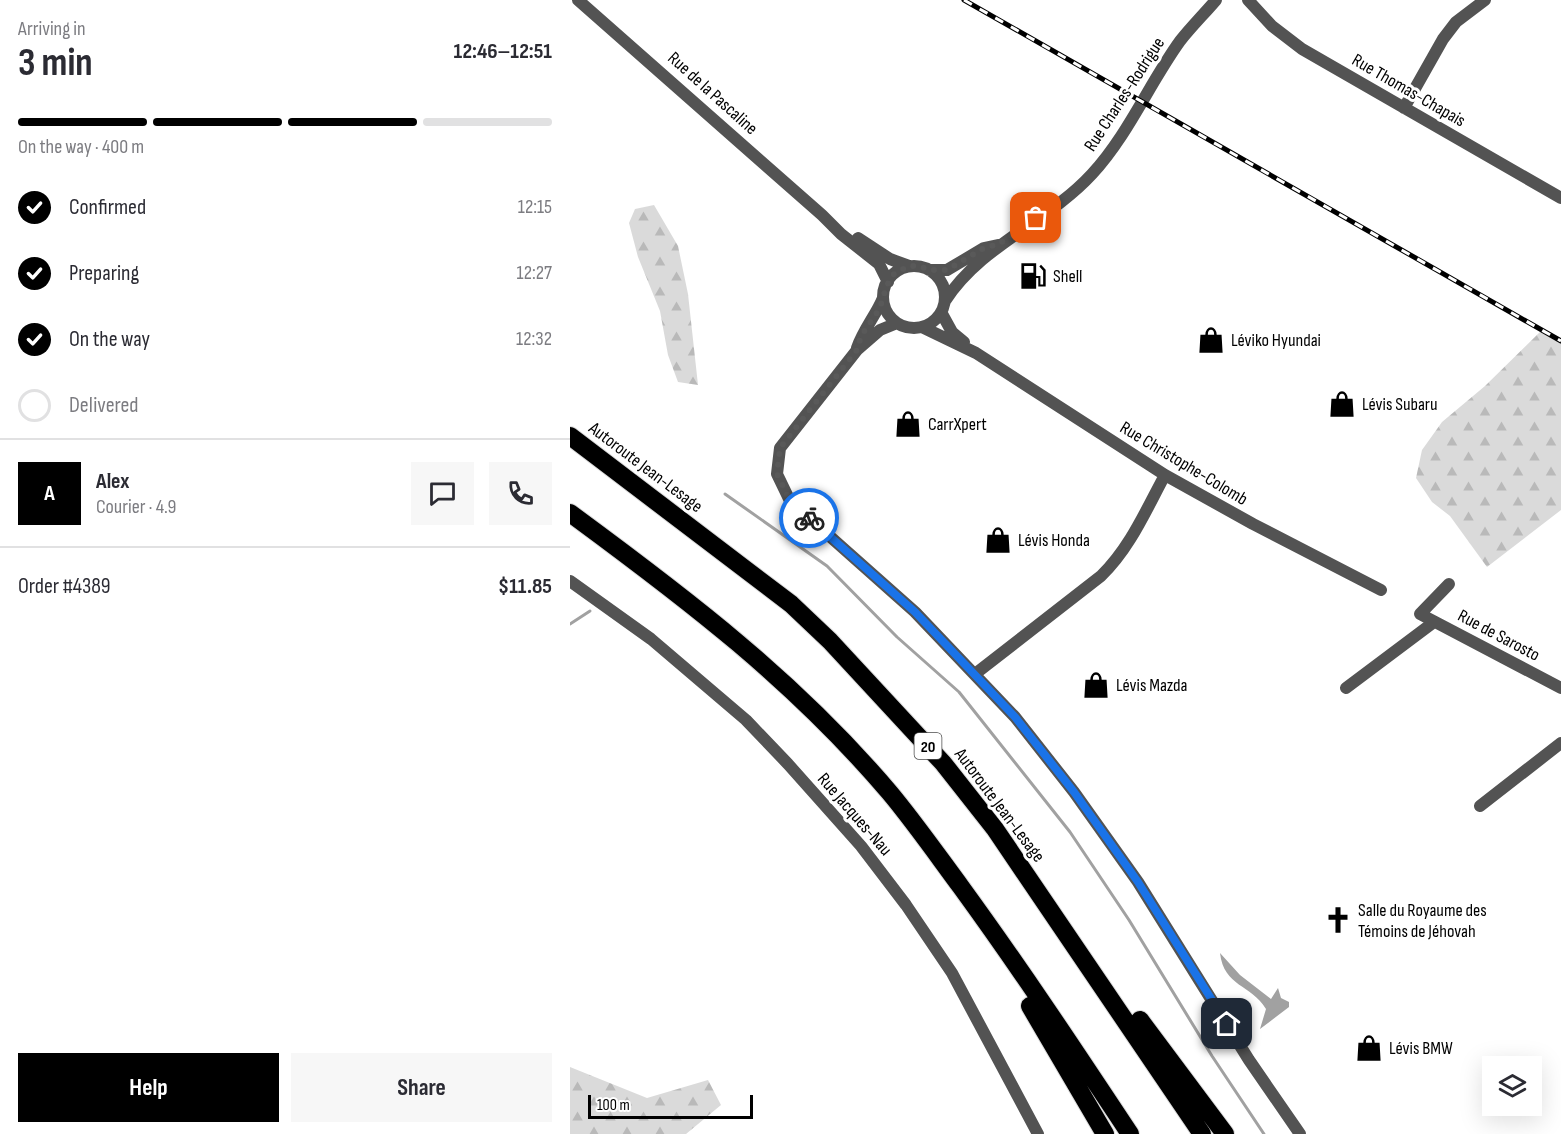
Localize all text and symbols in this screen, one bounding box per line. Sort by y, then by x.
text: Arriving in [18,17,86,41]
street label: Rue Charles-Rodrigue [1080,33,1169,155]
text: 12:46–12:51 [454,38,552,65]
text: 3 min [18,40,93,87]
street label: Rue de la Pascaline [664,48,762,139]
street label: Rue Thomas-Chapais [1348,49,1469,131]
text: On the way · 400 m [18,135,144,159]
icon: check [18,191,51,224]
pin [1010,192,1061,243]
text: Confirmed [69,194,146,221]
text: 12:15 [518,195,552,219]
icon: bag [1019,201,1052,234]
icon: check [18,257,51,290]
text: Preparing [69,260,139,287]
text: 12:27 [517,261,552,285]
fuel station icon: Shell [1018,261,1048,291]
place label: Shell [1053,266,1082,287]
icon: check [18,323,51,356]
shop icon: Léviko Hyundai [1196,325,1226,355]
text: On the way [69,326,150,353]
text: 12:32 [516,327,552,351]
place label: Léviko Hyundai [1231,330,1321,351]
shop icon: Lévis Subaru [1327,389,1357,419]
text: Delivered [69,392,138,419]
place label: Lévis Subaru [1362,394,1438,415]
shop icon: CarrXpert [893,409,923,439]
place label: CarrXpert [928,414,987,435]
street label: Autoroute Jean-Lesage [584,417,707,517]
street label: Rue Christophe-Colomb [1116,417,1251,510]
button: chat [411,462,474,525]
button: phone [489,462,552,525]
text: Alex [96,468,129,495]
text: A [44,480,55,507]
courier [779,488,839,548]
text: Courier · 4.9 [96,495,176,519]
icon: bike [793,502,826,535]
shop icon: Lévis Honda [983,525,1013,555]
place label: Lévis Honda [1018,530,1090,551]
text: Order #4389 [18,573,111,600]
text: $11.85 [498,573,552,600]
street label: Rue de Sarosto [1454,605,1543,666]
shop icon: Lévis Mazda [1081,670,1111,700]
place label: Lévis Mazda [1116,675,1188,696]
road number: 20 [914,733,942,759]
street label: Autoroute Jean-Lesage [949,744,1049,866]
street label: Rue Jacques-Nau [813,769,896,860]
place label: Salle du Royaume des Témoins de Jéhovah [1358,900,1487,942]
church icon: Salle du Royaume des Témoins de Jéhovah [1323,905,1353,935]
pin [1201,998,1252,1049]
icon: home [1210,1007,1243,1040]
shop icon: Lévis BMW [1354,1033,1384,1063]
place label: Lévis BMW [1389,1038,1453,1059]
button: Help [18,1053,279,1122]
button: Share [291,1053,552,1122]
map controls [1482,1056,1542,1116]
button: layers [1482,1056,1542,1116]
scale bar [588,1092,753,1120]
text: 100 m [597,1096,630,1115]

